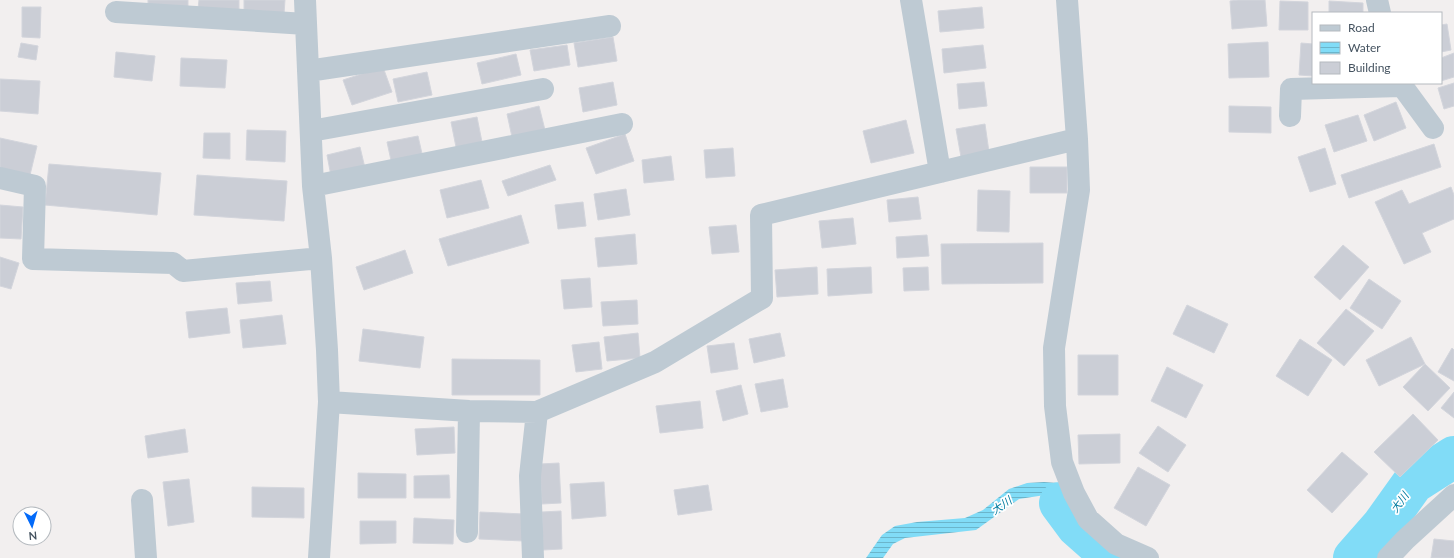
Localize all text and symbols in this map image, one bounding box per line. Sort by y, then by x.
legend [1312,12,1442,84]
text: Road [1348,20,1375,35]
text: Water [1348,40,1381,55]
text: Building [1348,60,1391,75]
water label: 大川 [1387,488,1411,515]
water label: 大川 [988,493,1015,517]
north arrow [12,506,52,546]
text: N [28,530,38,543]

